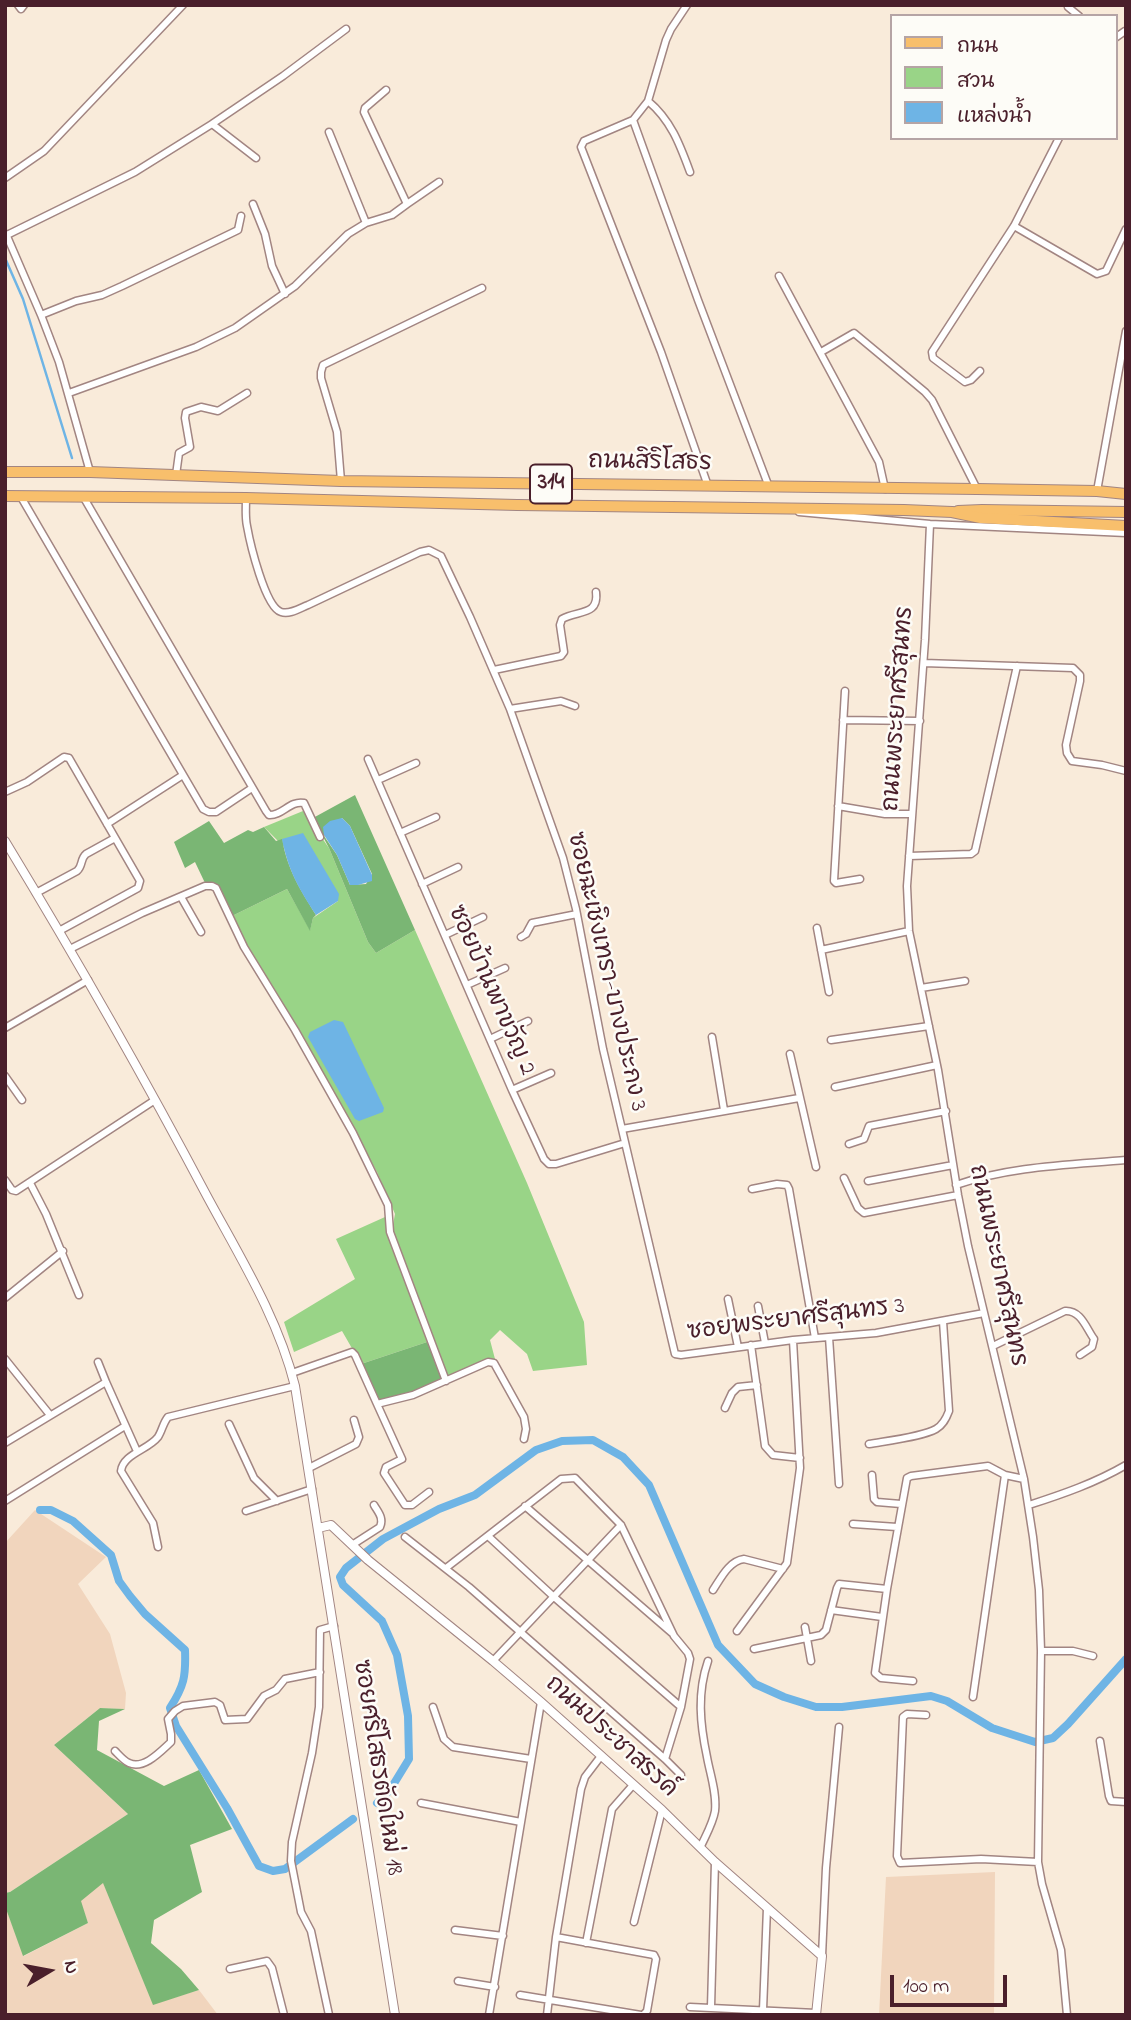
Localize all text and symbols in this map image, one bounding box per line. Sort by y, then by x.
legend [890,14,1117,140]
text: ถนน [957,32,998,62]
text: สวน [957,67,994,97]
text: แหล่งน้ำ [957,102,1032,132]
street label: ถนนสิริโสธร [588,449,712,479]
road number: 314 [530,464,572,504]
street label: ถนนพระยาศรีสุนทร [878,606,922,812]
street label: ซอยฉะเชิงเทรา-บางประกง 3 [559,830,651,1114]
street label: ซอยบ้านพาขวัญ 2 [440,902,540,1080]
street label: ถนนพระยาศรีสุนทร [961,1163,1031,1369]
street label: ซอยพระยาศรีสุนทร 3 [686,1293,906,1349]
street label: ซอยศรีโสธรตัดใหม่ 18 [345,1658,407,1878]
street label: ถนนประชาสรรค์ [538,1671,682,1805]
north arrow [14,1936,84,2006]
text: N [56,1959,85,1976]
scale bar [893,1960,1010,2004]
text: 100 m [903,1972,949,2002]

